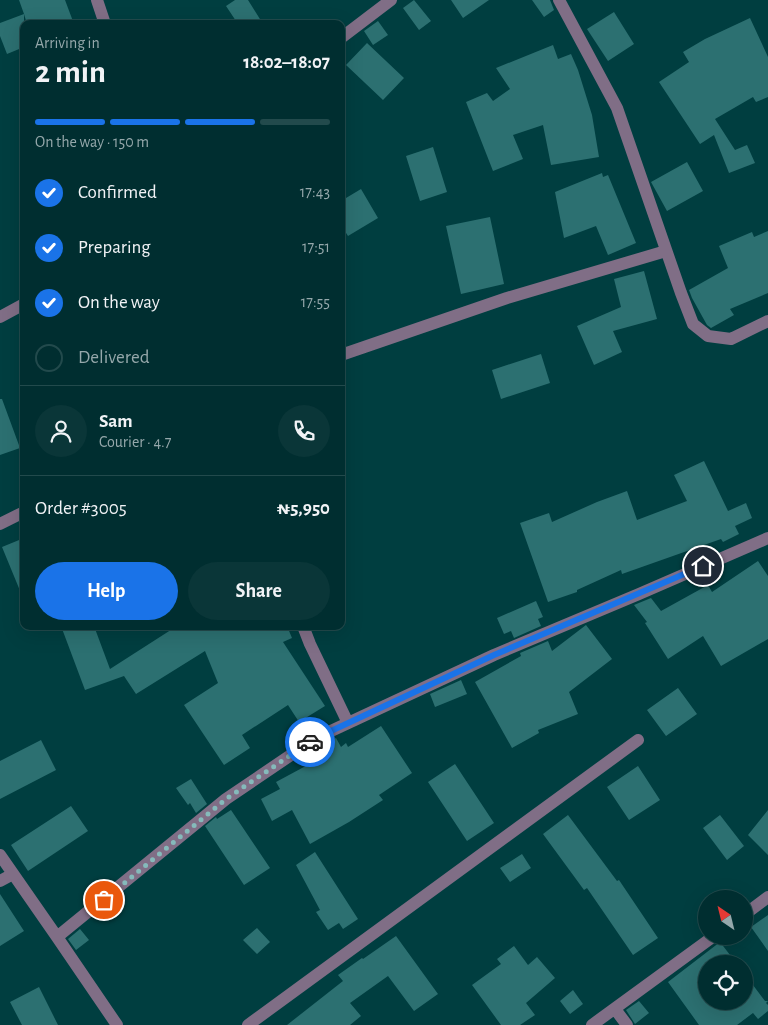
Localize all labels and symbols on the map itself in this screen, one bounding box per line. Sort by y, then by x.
pin [682,545,724,587]
courier [285,717,335,767]
pin [83,879,125,921]
north arrow [698,890,752,945]

